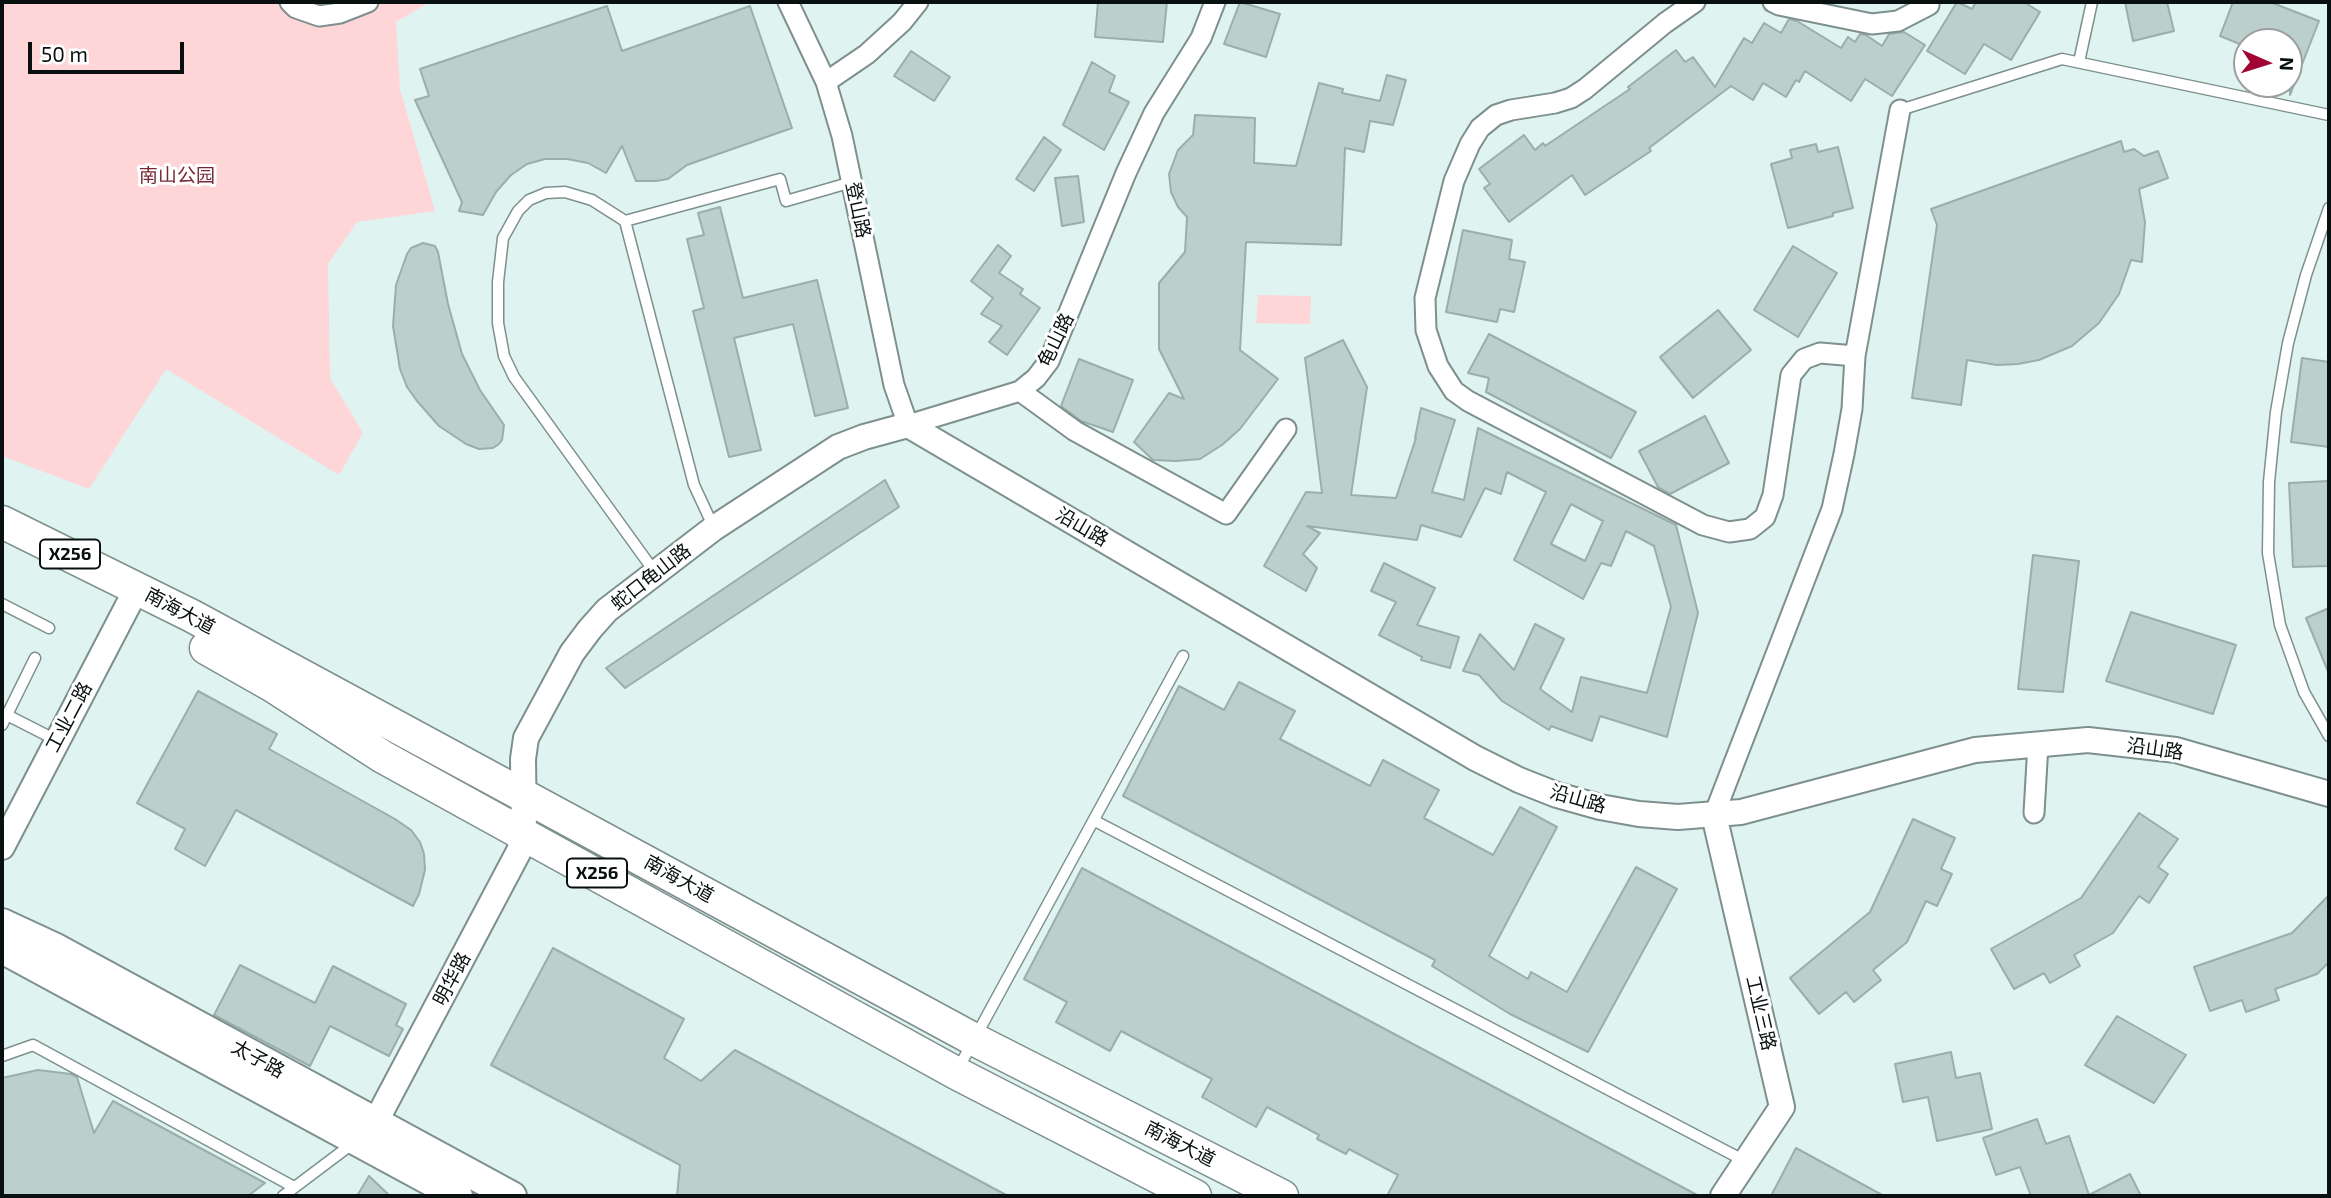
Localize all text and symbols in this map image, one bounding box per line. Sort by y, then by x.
scale bar [32,28,187,72]
north arrow [2233,28,2303,98]
text: 50 m [41,41,88,66]
text: N [2276,57,2299,71]
park label: 南山公园 [139,165,215,187]
street label: 登山路 [841,180,875,240]
street label: 龟山路 [1033,309,1079,371]
street label: 沿山路 [1052,503,1112,551]
street label: 蛇口龟山路 [607,539,695,615]
road number: X256 [40,540,100,568]
street label: 南海大道 [141,583,219,639]
street label: 工业二路 [41,678,97,756]
street label: 沿山路 [2125,734,2185,764]
street label: 沿山路 [1547,780,1609,818]
street label: 南海大道 [640,851,718,907]
road number: X256 [567,858,627,888]
street label: 明华路 [429,948,475,1010]
street label: 工业三路 [1741,973,1781,1053]
street label: 太子路 [228,1035,288,1083]
street label: 南海大道 [1141,1117,1219,1171]

